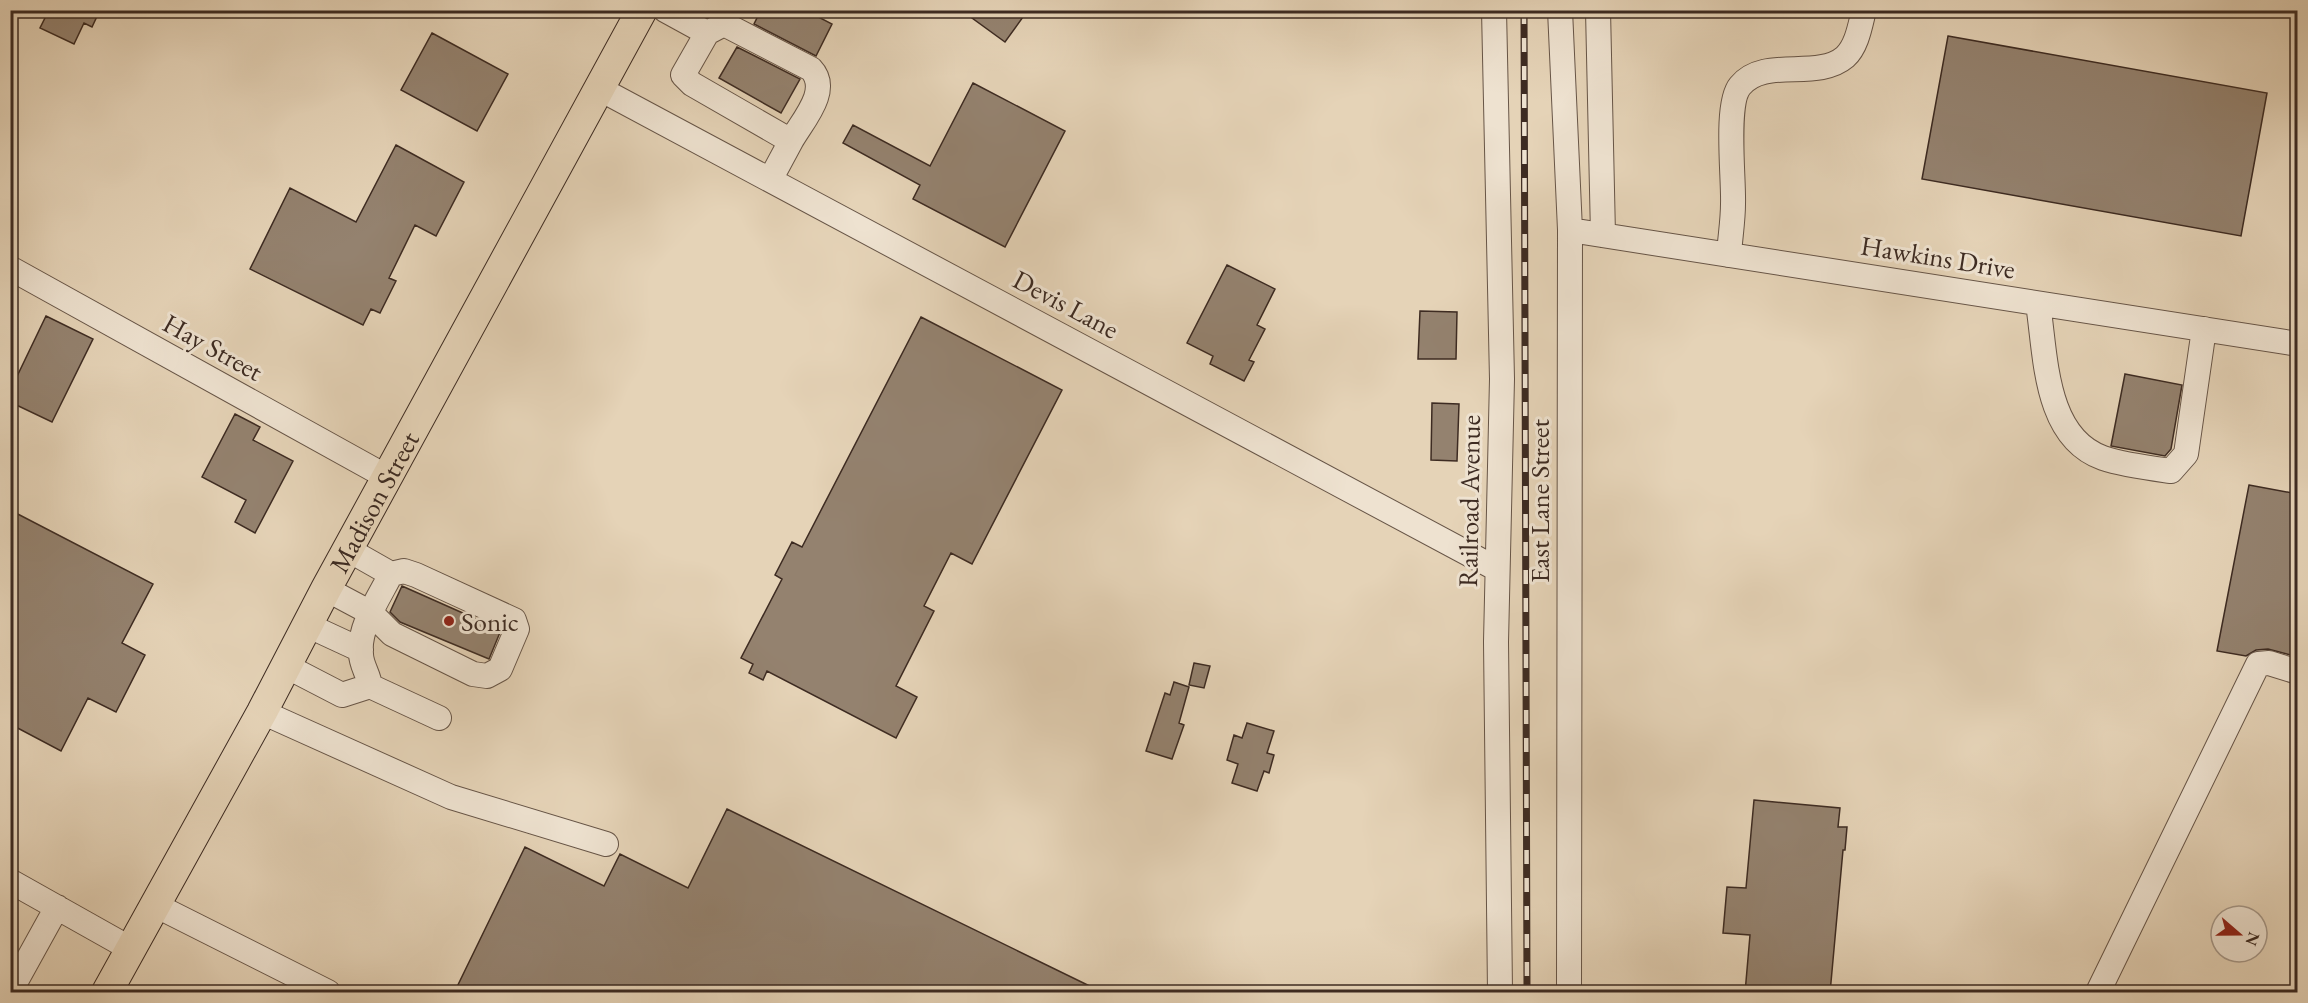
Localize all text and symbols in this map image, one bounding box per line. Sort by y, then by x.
street label: Hawkins Drive [1858,228,2018,286]
street label: Devis Lane [1007,262,1125,346]
street label: Hay Street [157,305,270,389]
street label: Railroad Avenue [1450,415,1488,587]
street label: East Lane Street [1522,418,1557,583]
street label: Madison Street [321,425,427,579]
place label: Sonic [461,604,519,639]
marker: Sonic [442,614,456,628]
north arrow [2209,904,2269,964]
text: N [2241,929,2265,949]

